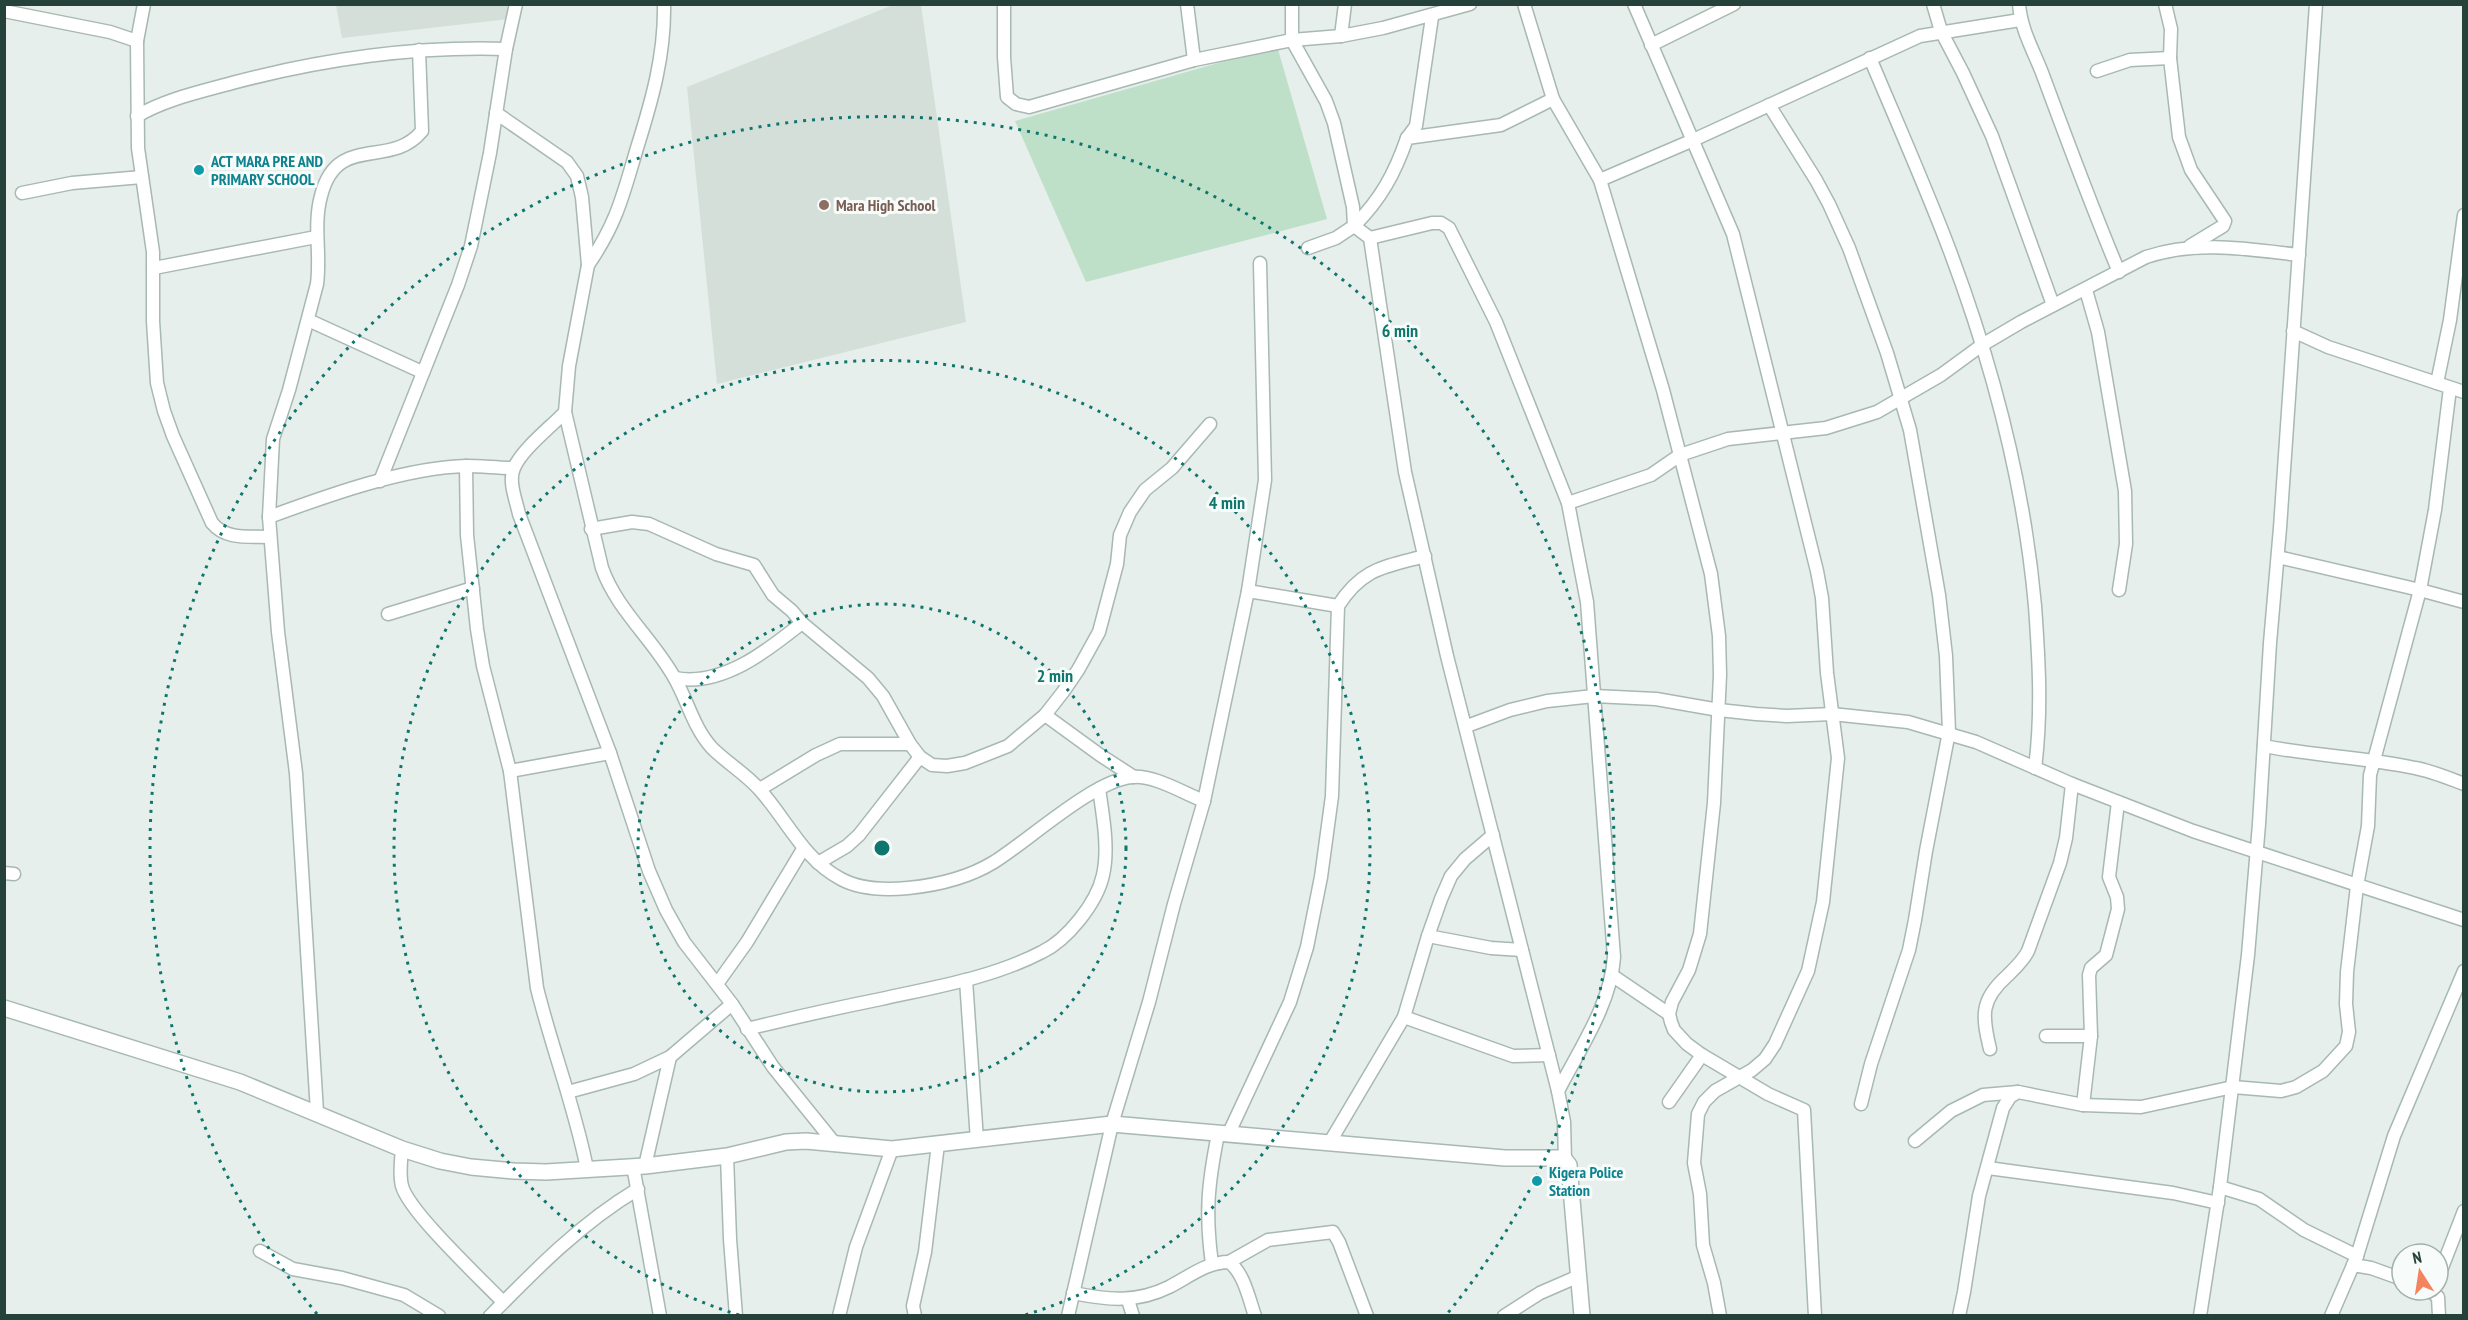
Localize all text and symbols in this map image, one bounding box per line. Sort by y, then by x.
place label: ACT MARA PRE AND PRIMARY SCHOOL [210,151,323,189]
marker: ACT MARA PRE AND PRIMARY SCHOOL [192,163,206,177]
place label: Mara High School [836,195,936,215]
marker: Mara High School [817,198,831,212]
text: 6 min [1382,319,1418,342]
text: 4 min [1209,491,1245,514]
text: 2 min [1037,664,1073,687]
centre of rings [872,838,892,858]
place label: Kigera Police Station [1549,1162,1624,1200]
marker: Kigera Police Station [1530,1174,1544,1188]
north arrow [2390,1242,2450,1302]
text: N [2411,1247,2423,1268]

